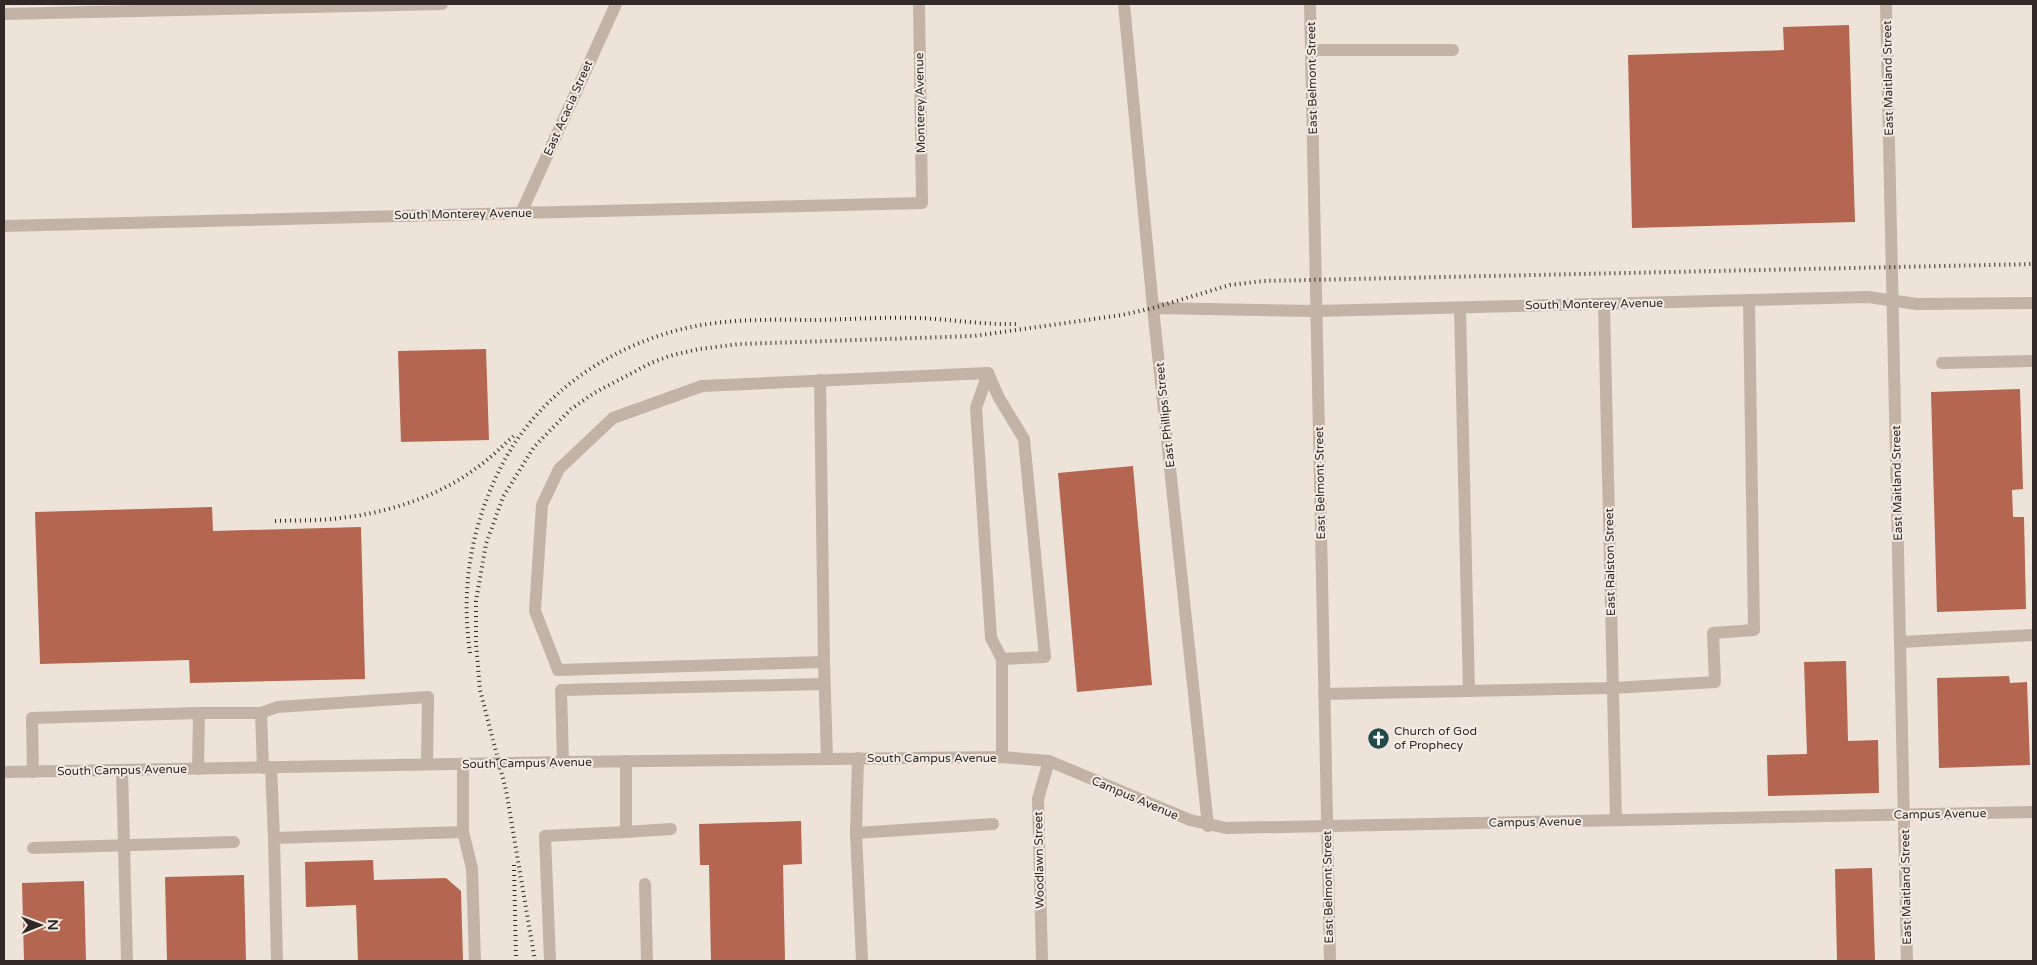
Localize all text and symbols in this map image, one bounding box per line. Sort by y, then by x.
street label: East Maitland Street [1880,20,1896,136]
street label: East Belmont Street [1304,21,1320,135]
street label: Monterey Avenue [912,52,928,154]
street label: East Acacia Street [541,58,596,158]
street label: South Monterey Avenue [394,206,532,222]
street label: South Monterey Avenue [1525,296,1663,312]
street label: East Phillips Street [1152,361,1177,468]
street label: East Maitland Street [1889,425,1905,541]
street label: East Belmont Street [1312,426,1328,540]
street label: East Ralston Street [1602,507,1618,616]
place label: Church of God of Prophecy [1394,724,1477,752]
church icon: Church of God of Prophecy [1366,726,1390,750]
street label: South Campus Avenue [867,751,997,765]
street label: South Campus Avenue [462,755,592,771]
street label: South Campus Avenue [57,762,187,778]
street label: Campus Avenue [1090,773,1181,823]
street label: Campus Avenue [1893,806,1987,822]
street label: Woodlawn Street [1031,811,1047,909]
street label: Campus Avenue [1488,814,1582,830]
street label: East Maitland Street [1898,829,1914,945]
street label: East Belmont Street [1320,830,1336,944]
north arrow [15,900,65,950]
text: N [44,919,61,931]

